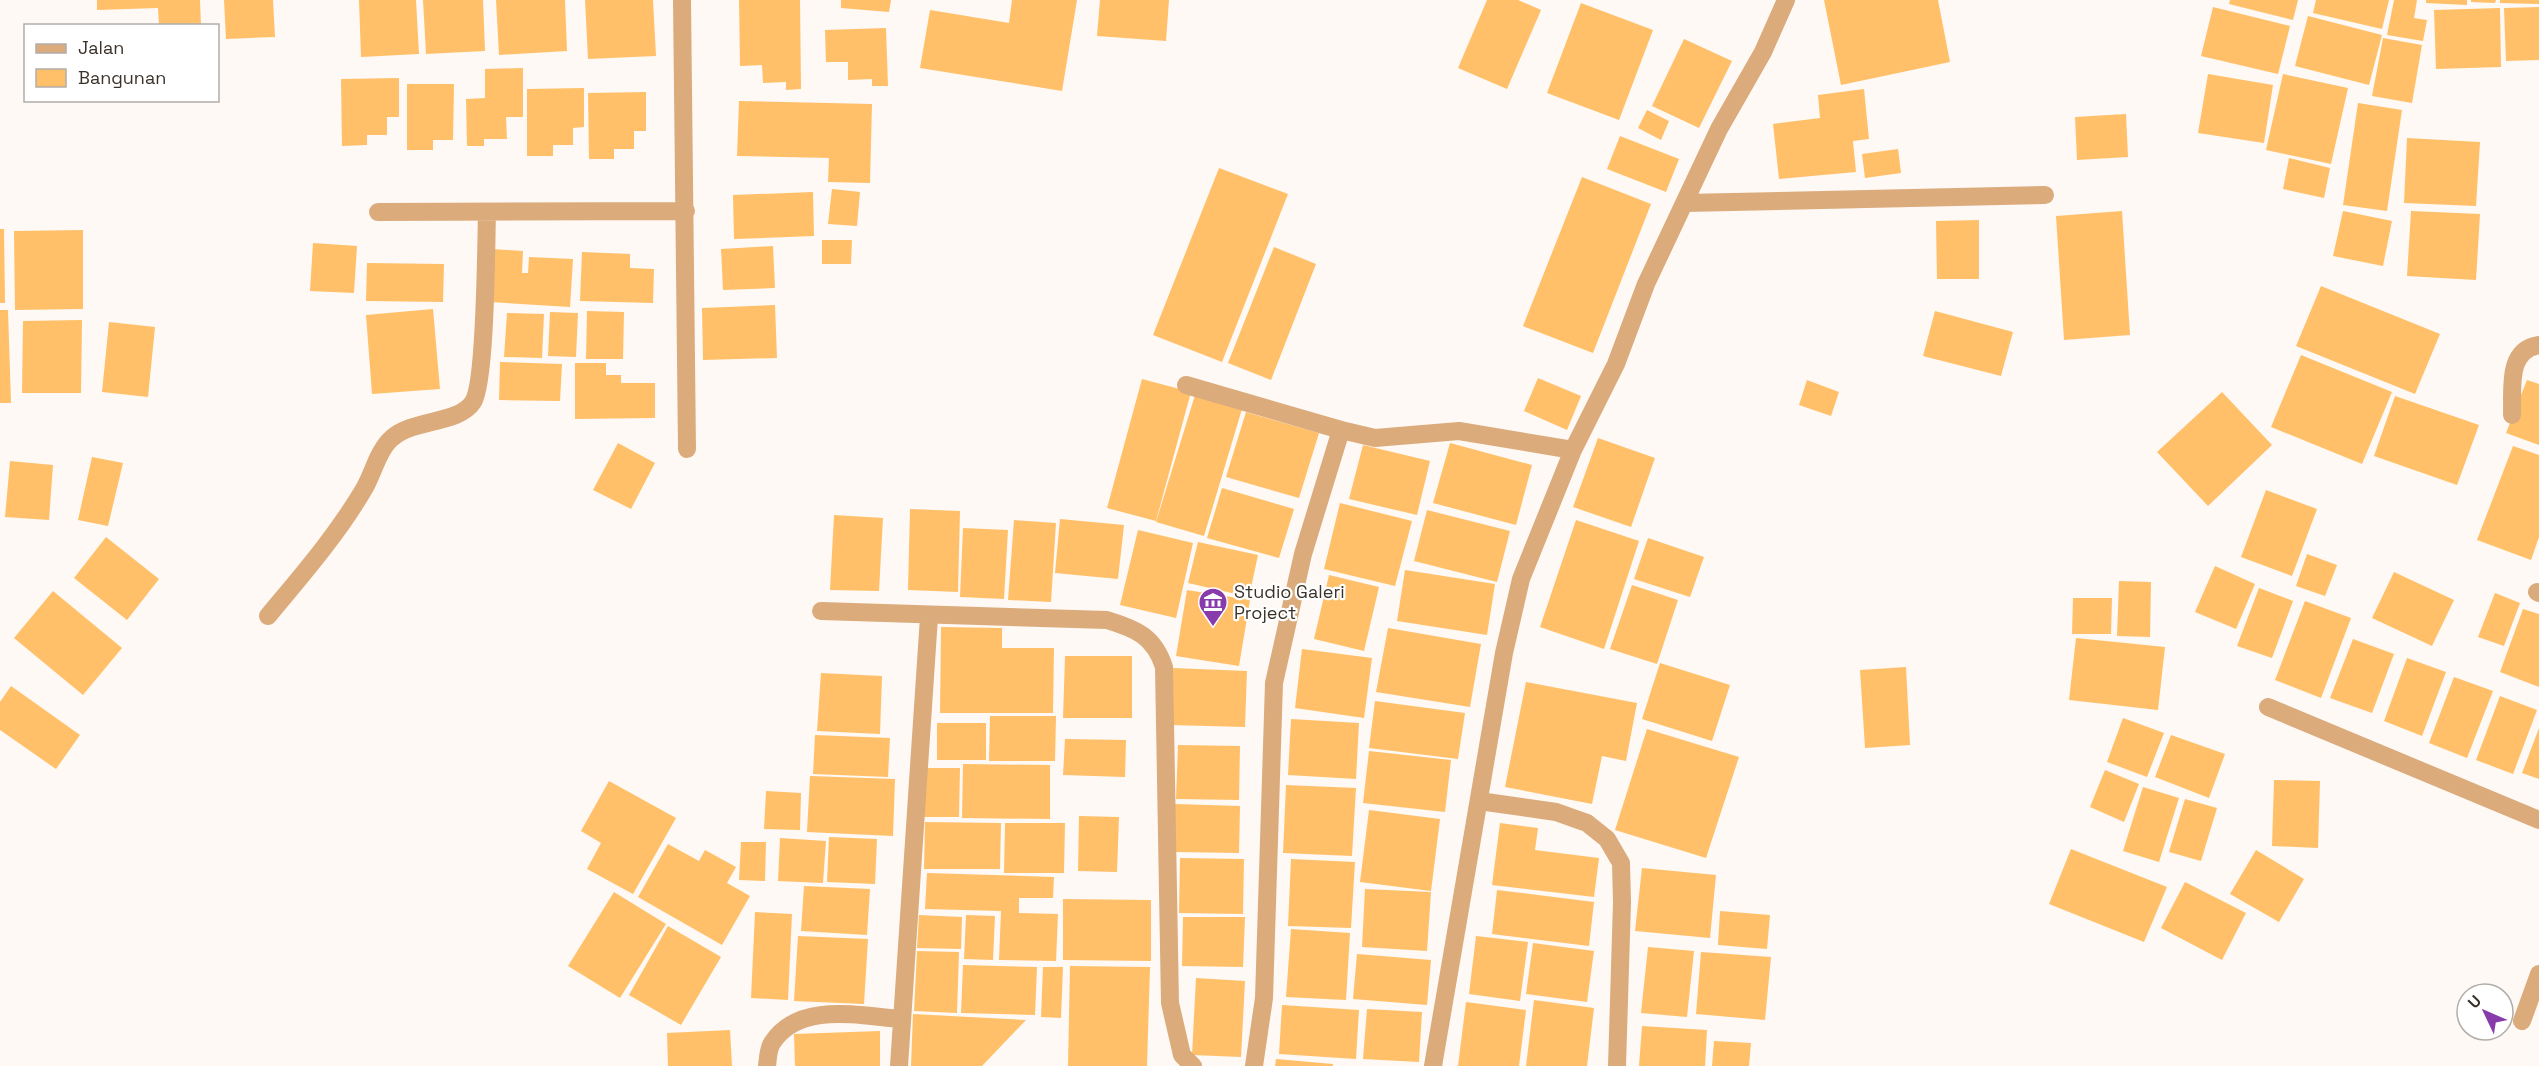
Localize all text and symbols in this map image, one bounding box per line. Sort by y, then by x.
legend [24,24,219,102]
text: Jalan [78,36,124,59]
text: Bangunan [78,66,166,89]
place label: Studio Galeri Project [1234,580,1345,624]
museum icon: Studio Galeri Project [1197,586,1229,628]
north arrow [2455,982,2515,1042]
text: U [2463,991,2486,1013]

